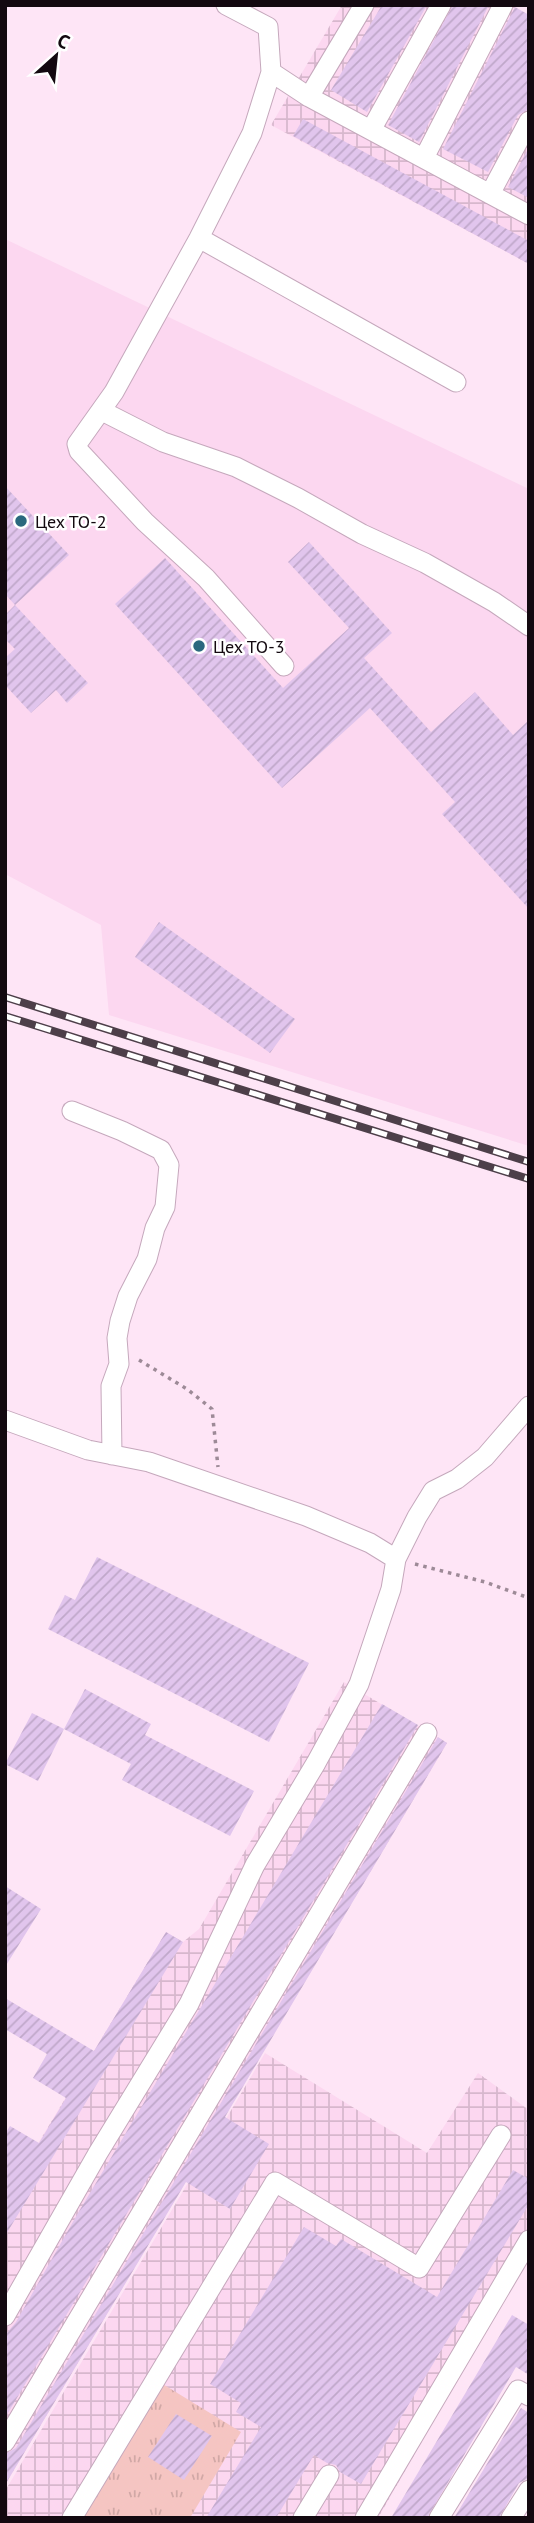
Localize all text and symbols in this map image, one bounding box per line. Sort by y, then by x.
north arrow [21,21,91,91]
text: С [54,28,74,54]
place label: Цех ТО-2 [35,510,106,533]
marker: Цех ТО-2 [13,513,29,529]
place label: Цех ТО-3 [213,635,284,658]
marker: Цех ТО-3 [191,638,207,654]

